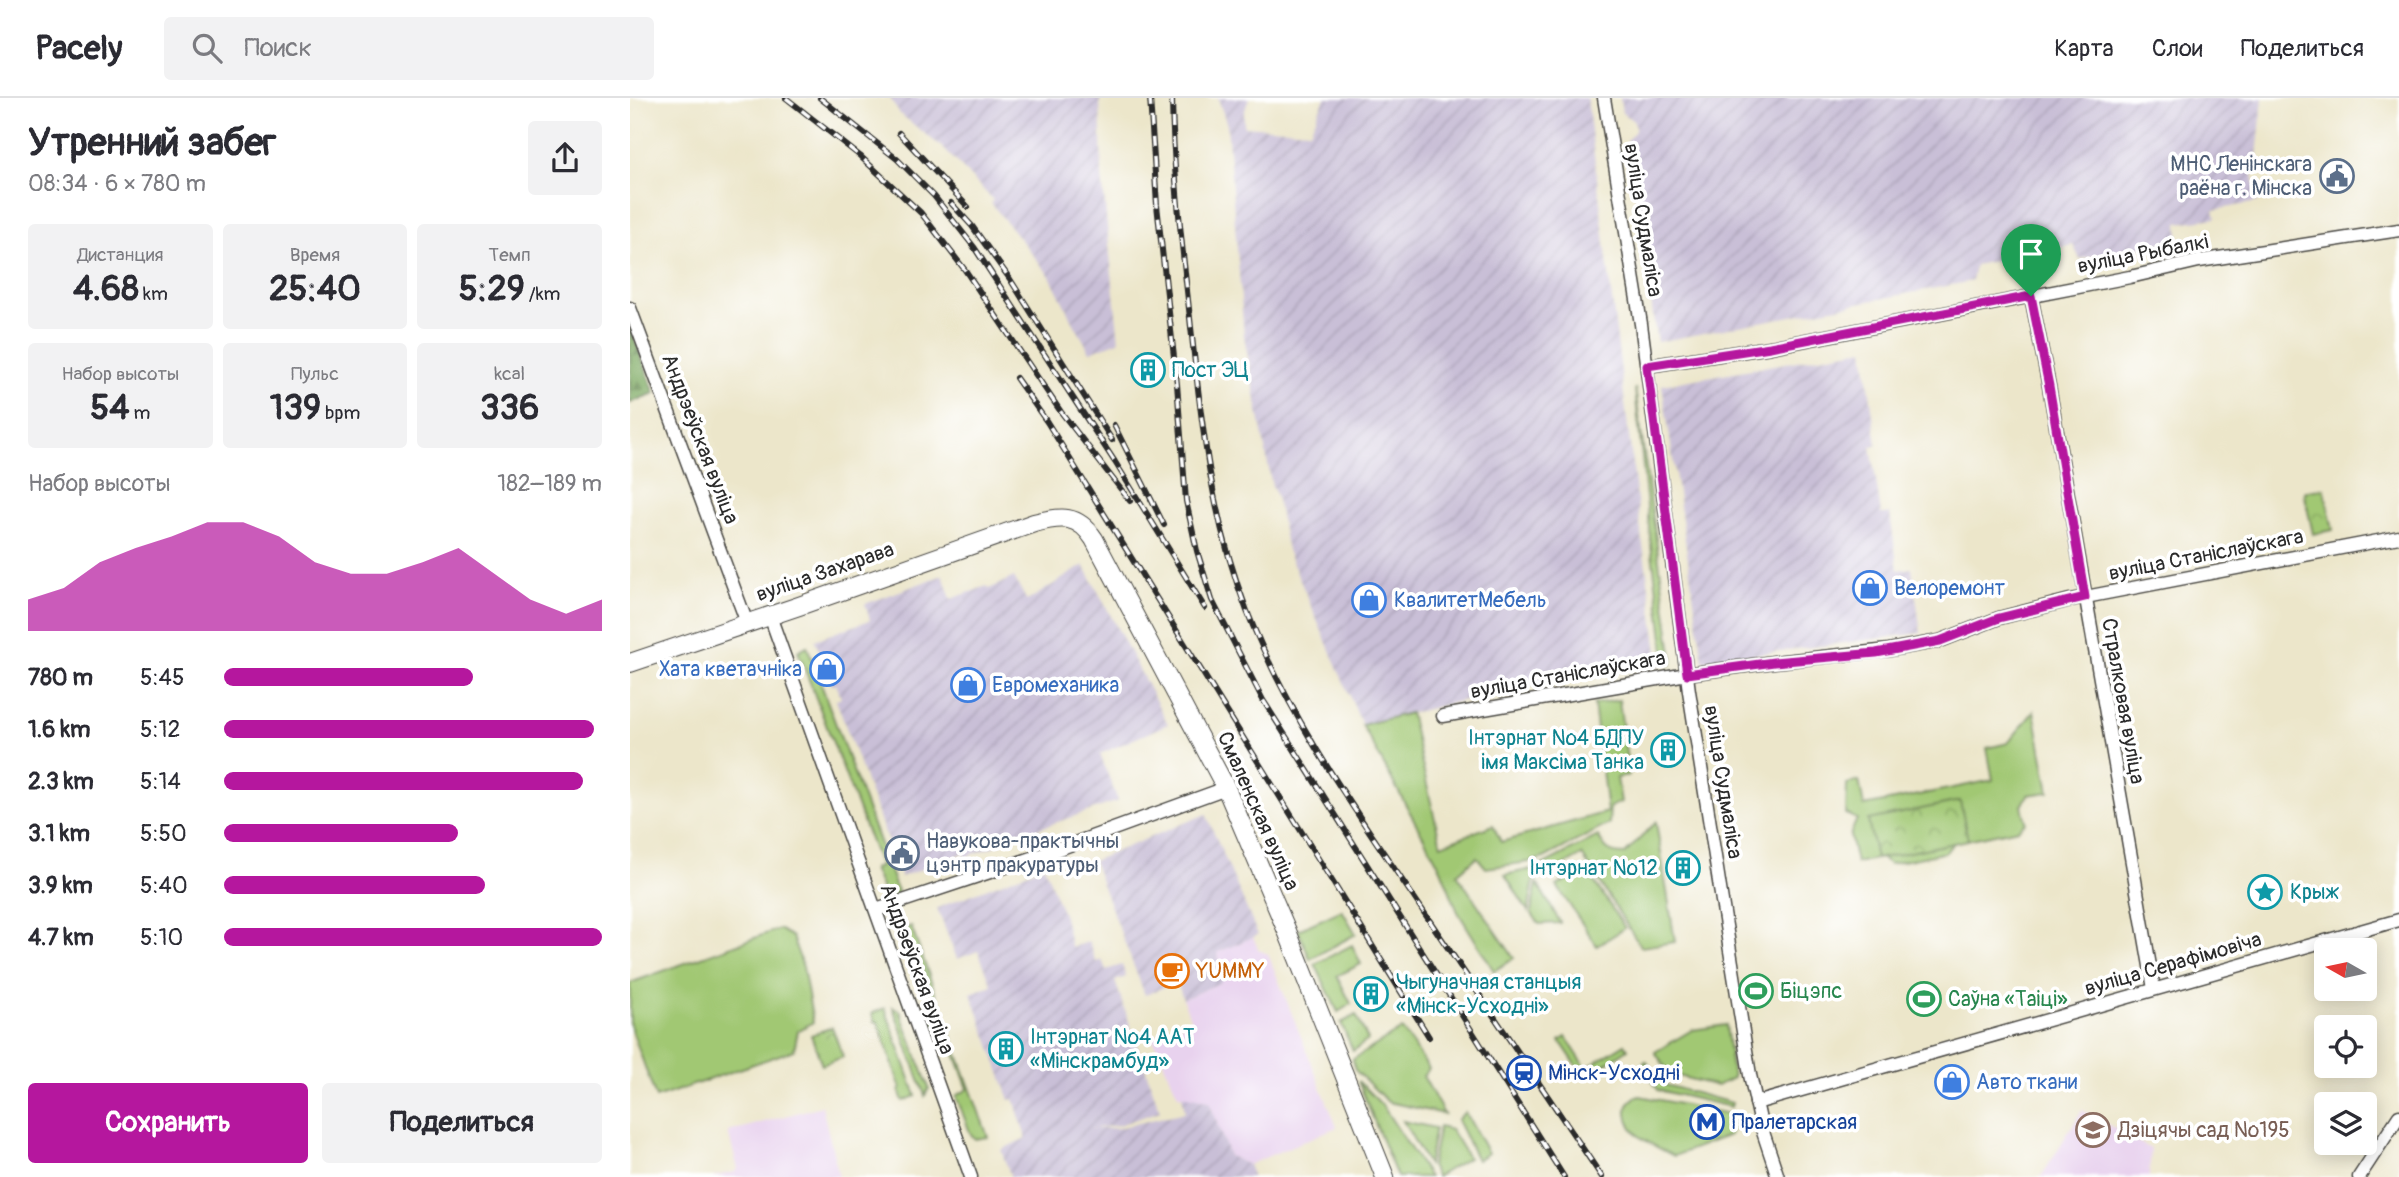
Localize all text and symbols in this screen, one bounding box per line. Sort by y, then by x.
search box [164,17,654,80]
text: Pacely [35,28,122,69]
icon: search [188,29,226,67]
text: Поиск [244,32,312,64]
text: Карта [2054,34,2114,63]
text: Слои [2152,34,2203,63]
text: Поделиться [2241,34,2364,63]
text: Утренний забег [28,119,276,167]
button: share [528,121,602,195]
street label: вуліца Судмаліса [1618,141,1668,299]
place label: МНС Ленінскага раёна г. Мінска [2170,151,2312,202]
public building icon: МНС Ленінскага раёна г. Мінска [2318,157,2356,195]
text: 08:34 · 6 × 780 m [28,169,206,198]
pin [2001,224,2061,296]
street label: вуліца Рыбалкі [2075,228,2211,280]
icon: arrive [2012,235,2050,273]
text: Дистанция [77,243,163,267]
text: Время [290,243,340,267]
text: Темп [489,243,531,267]
text: 4.68 [73,267,139,311]
text: 25:40 [269,267,361,311]
text: 5:29 [459,267,525,311]
text: km [139,282,168,306]
text: /km [525,282,560,306]
street label: Андрэеўская вуліца [655,350,745,528]
building icon: Пост ЭЦ [1129,351,1167,389]
place label: Пост ЭЦ [1172,357,1249,384]
text: Набор высоты [62,362,179,386]
text: Пульс [291,362,339,386]
text: kcal [494,362,525,386]
text: 54 [90,386,129,430]
text: 139 [270,386,321,430]
text: 336 [480,386,539,430]
text: m [129,401,150,425]
text: bpm [321,401,360,425]
text: Набор высоты [28,469,170,498]
text: 182–189 m [497,469,602,498]
street label: вуліца Станіслаўскага [2106,523,2306,587]
street label: вуліца Захарава [753,536,897,608]
shop icon: Велоремонт [1851,569,1889,607]
place label: Велоремонт [1894,575,2005,602]
shop icon: КвалитетМебель [1350,581,1388,619]
place label: КвалитетМебель [1394,587,1547,614]
street label: Стралковая вуліца [2095,616,2151,786]
street label: вуліца Станіслаўскага [1468,645,1668,705]
shop icon: Хата кветачніка [808,650,846,688]
place label: Хата кветачніка [659,656,802,683]
text: 780 m [28,663,93,692]
text: 5:45 [140,663,184,692]
shop icon: Евромеханика [949,666,987,704]
place label: Евромеханика [992,672,1119,699]
street label: вуліца Судмаліса [1698,703,1748,861]
text: 1.6 km [28,715,90,744]
text: 5:12 [140,715,180,744]
place label: Інтэрнат №4 БДПУ імя Максіма Танка [1468,725,1644,776]
street label: Смаленская вуліца [1211,727,1305,895]
building icon: Інтэрнат №4 БДПУ імя Максіма Танка [1649,731,1687,769]
text: 2.3 km [28,767,94,796]
text: 5:14 [140,767,181,796]
text: 3.1 km [28,819,90,848]
text: 5:50 [140,819,187,848]
place label: Навукова-практычны цэнтр пракуратуры [926,828,1119,879]
public building icon: Навукова-практычны цэнтр пракуратуры [883,834,921,872]
building icon: Інтэрнат №12 [1664,849,1702,887]
place label: Інтэрнат №12 [1529,855,1658,882]
text: 3.9 km [28,871,93,900]
text: 5:40 [140,871,188,900]
place icon: Крыж [2246,873,2284,911]
place label: Крыж [2290,879,2339,906]
street label: Андрэеўская вуліца [874,880,960,1058]
text: 4.7 km [28,923,94,952]
text: 5:10 [140,923,183,952]
street label: вуліца Серафімовіча [2081,926,2265,1002]
north arrow [2314,938,2376,1001]
map controls [2314,938,2377,1155]
cafe icon: YUMMY [1153,952,1191,990]
place label: YUMMY [1195,958,1265,985]
place label: Чыгуначная станцыя «Мінск-Усходні» [1396,969,1581,1020]
sports icon: Біцэпс [1737,972,1775,1010]
building icon: Чыгуначная станцыя «Мінск-Усходні» [1352,975,1390,1013]
place label: Біцэпс [1780,978,1842,1005]
sports icon: Саўна «Таіці» [1905,980,1943,1018]
place label: Саўна «Таіці» [1948,986,2068,1013]
button: locate [2314,1015,2377,1078]
place label: Інтэрнат №4 ААТ «Мінскрамбуд» [1030,1024,1195,1075]
building icon: Інтэрнат №4 ААТ «Мінскрамбуд» [987,1030,1025,1068]
station icon: Мінск-Усходні [1505,1054,1543,1092]
place label: Мінск-Усходні [1548,1060,1680,1087]
shop icon: Авто ткани [1933,1063,1971,1101]
place label: Авто ткани [1976,1069,2077,1096]
button: Сохранить [28,1083,308,1163]
button: Поделиться [322,1083,602,1163]
button: layers [2314,1092,2377,1155]
metro station icon: Пралетарская [1688,1103,1726,1141]
place label: Пралетарская [1732,1109,1857,1136]
school or university icon: Дзіцячы сад №195 [2074,1111,2112,1149]
place label: Дзіцячы сад №195 [2117,1117,2290,1144]

